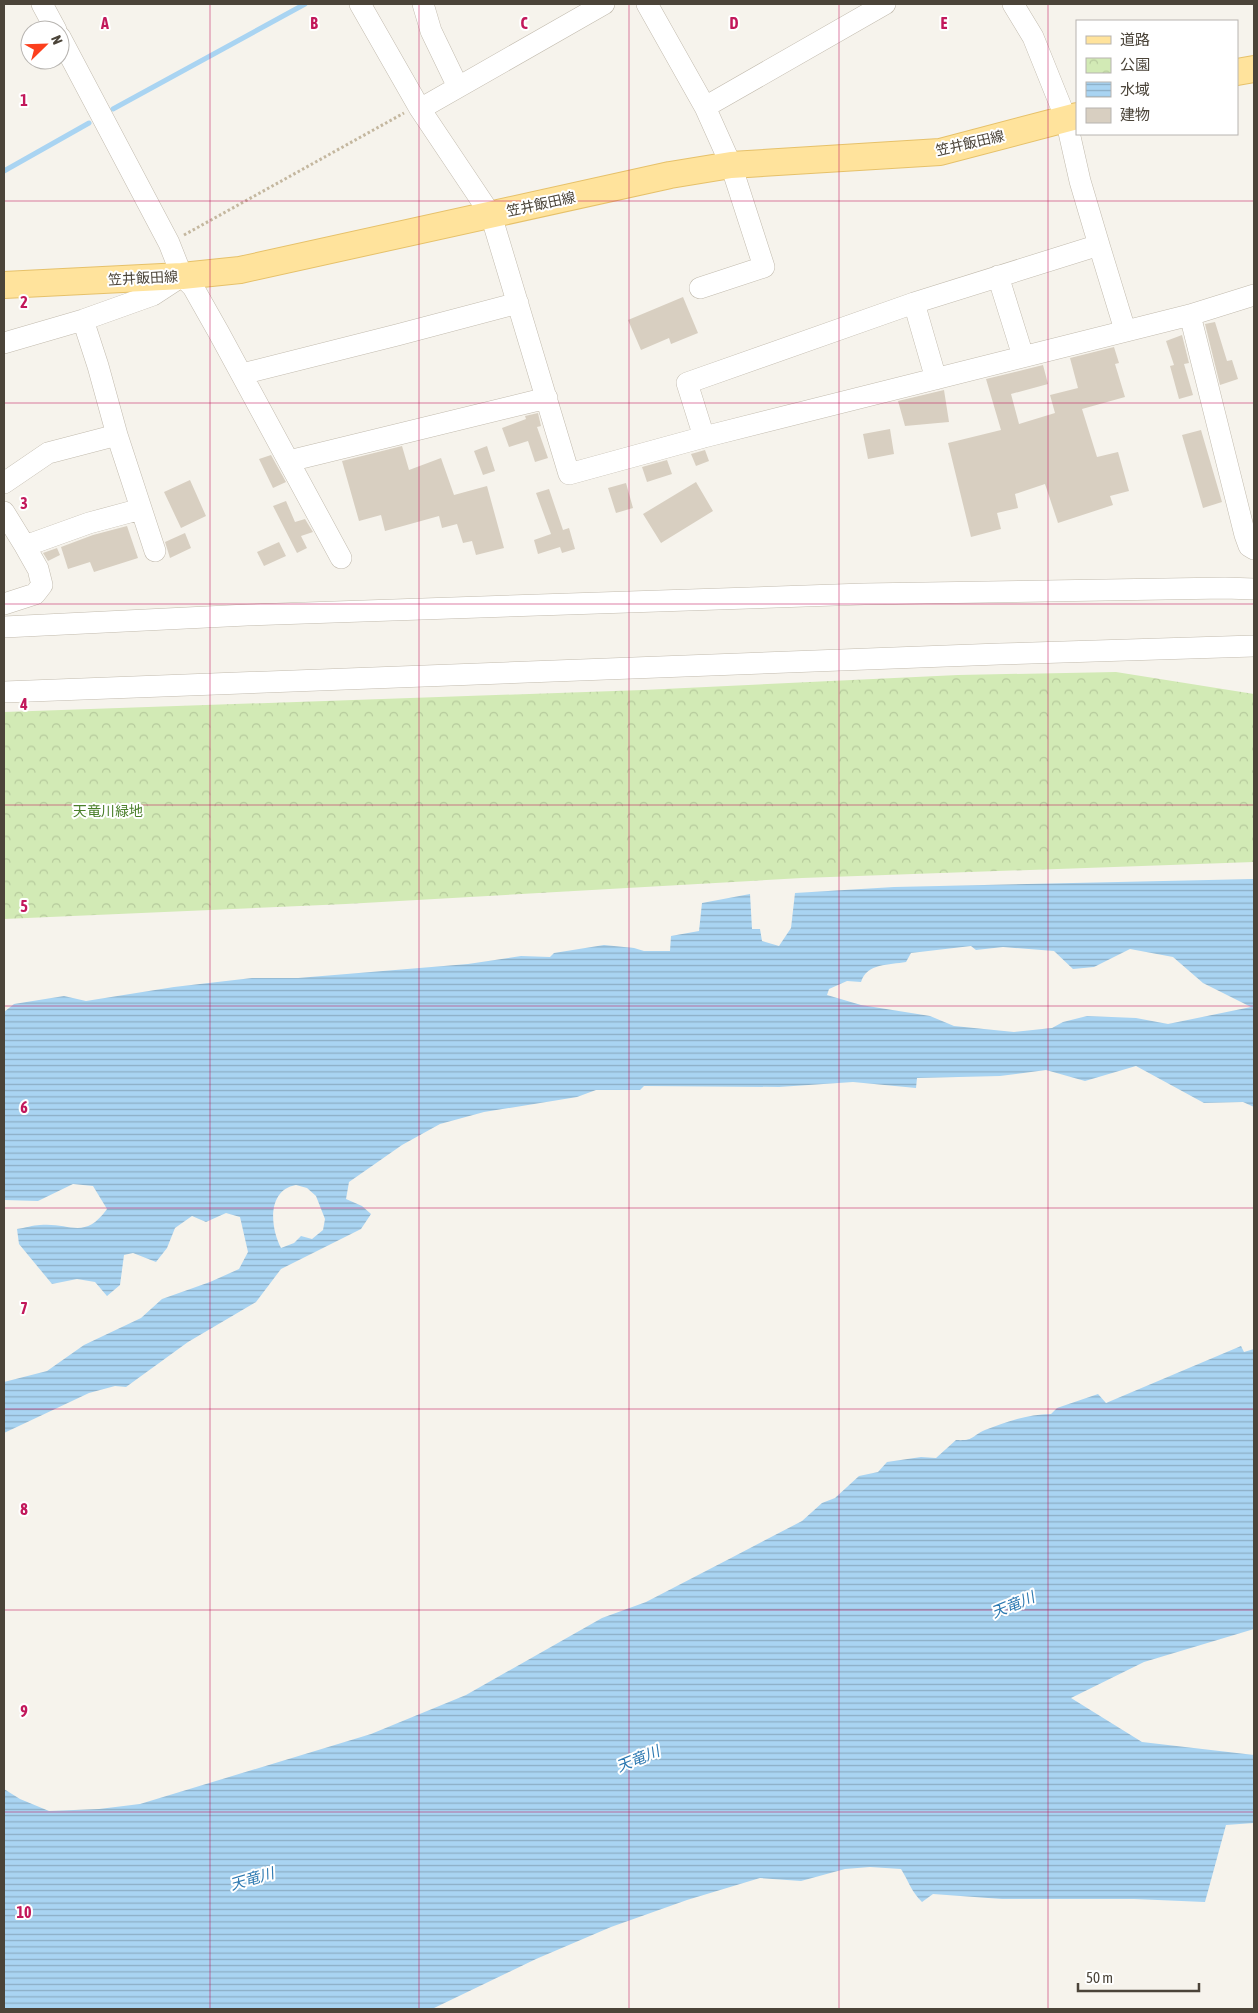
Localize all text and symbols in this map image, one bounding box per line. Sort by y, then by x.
text: A [100,14,109,32]
text: B [310,14,318,32]
text: C [520,14,528,32]
text: D [730,14,739,32]
text: E [941,14,948,32]
north arrow [20,20,70,70]
legend [1076,20,1238,135]
text: 道路 [1120,31,1150,48]
text: N [48,33,66,47]
text: 公園 [1120,56,1150,73]
text: 水域 [1120,81,1150,98]
text: 1 [20,91,28,109]
text: 建物 [1120,106,1150,123]
street label: 笠井飯田線 [934,127,1006,159]
street label: 笠井飯田線 [505,189,577,219]
street label: 笠井飯田線 [108,268,178,288]
text: 2 [20,293,28,311]
text: 3 [20,494,28,512]
text: 4 [19,695,28,713]
park label: 天竜川緑地 [73,803,143,819]
text: 5 [20,897,28,915]
text: 6 [20,1098,28,1116]
text: 7 [20,1299,28,1317]
text: 8 [20,1500,28,1518]
water label: 天竜川 [989,1587,1039,1621]
text: 9 [20,1702,28,1720]
water label: 天竜川 [614,1741,664,1775]
water label: 天竜川 [228,1864,278,1893]
text: 10 [16,1903,32,1921]
scale bar [1078,1960,1199,1992]
text: 50 m [1086,1969,1113,1986]

